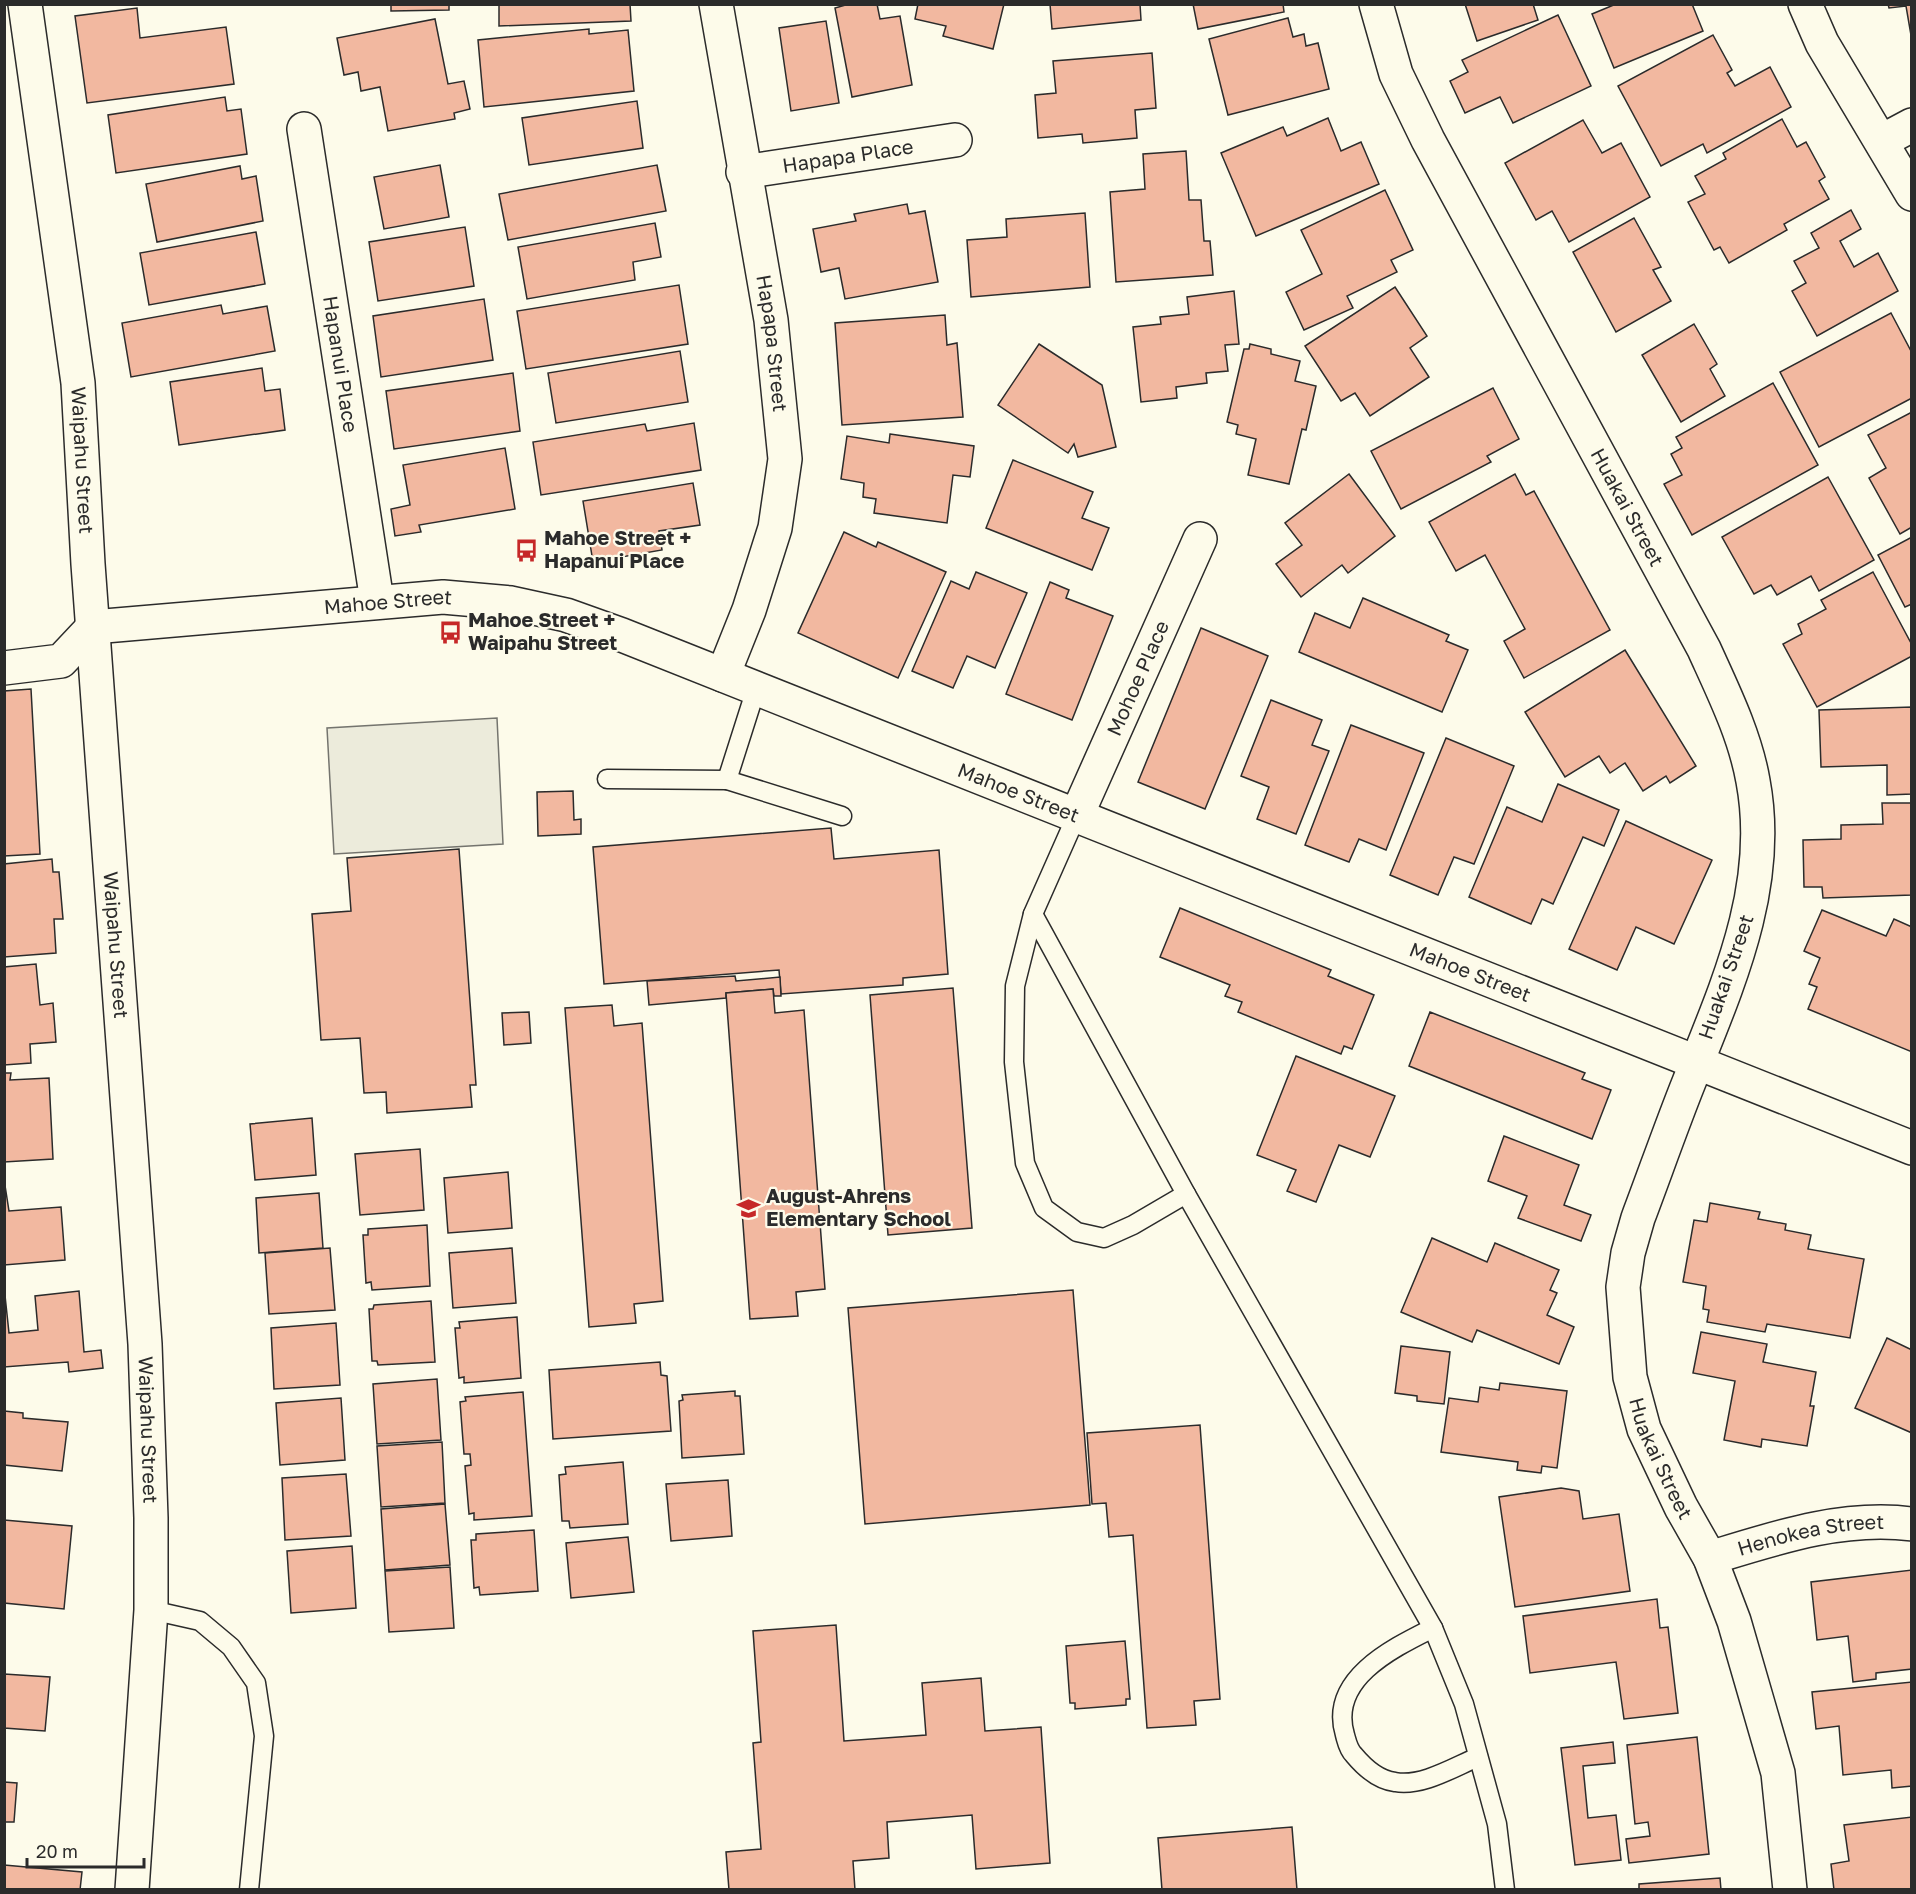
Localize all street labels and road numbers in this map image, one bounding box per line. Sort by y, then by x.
street label: Hapapa Place [781,133,915,177]
street label: Hapapa Street [752,273,793,413]
street label: Hapanui Place [319,294,364,434]
street label: Waipahu Street [67,386,99,534]
street label: Huakai Street [1586,444,1670,570]
street label: Mahoe Street [323,584,453,618]
street label: Mohoe Place [1101,617,1173,739]
street label: Mahoe Street [955,757,1083,827]
street label: Waipahu Street [100,871,134,1019]
street label: Huakai Street [1692,911,1758,1042]
street label: Mahoe Street [1406,936,1535,1006]
street label: Waipahu Street [134,1356,163,1504]
street label: Huakai Street [1625,1395,1698,1523]
street label: Henokea Street [1734,1509,1884,1560]

